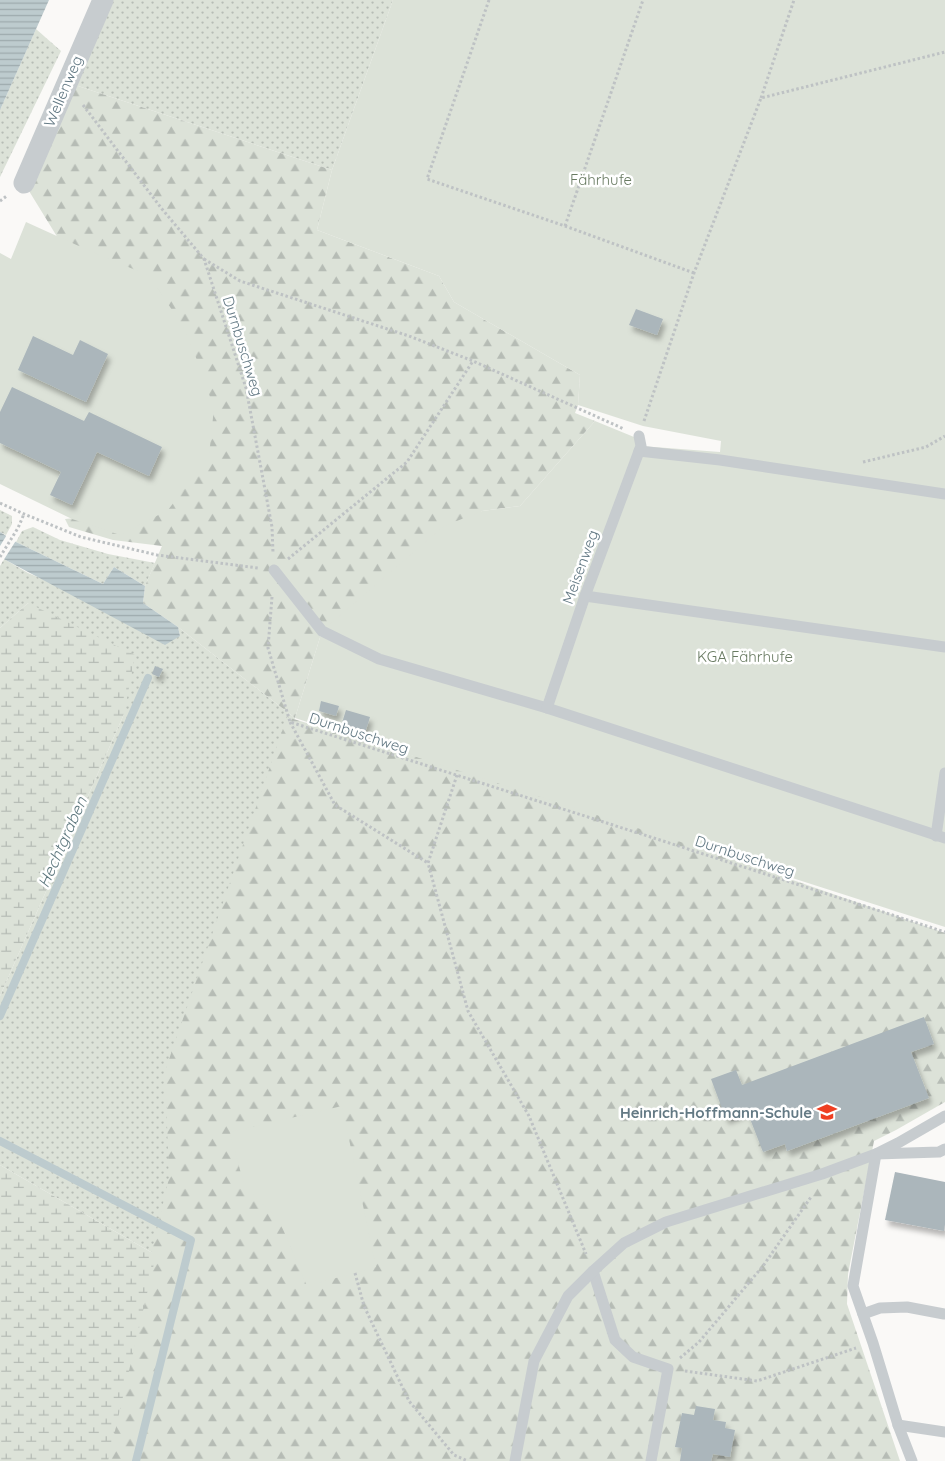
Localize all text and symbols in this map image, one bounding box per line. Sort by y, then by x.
street label: Wellenweg [39,52,87,130]
park label: Fährhufe [570,170,632,189]
street label: Durnbuschweg [219,294,267,398]
street label: Meisenweg [558,527,602,607]
park label: KGA Fährhufe [697,647,793,666]
street label: Durnbuschweg [307,708,411,758]
water label: Hechtgraben [33,793,91,890]
street label: Durnbuschweg [693,831,797,881]
school or university icon: Heinrich-Hoffmann-Schule [816,1101,838,1123]
place label: Heinrich-Hoffmann-Schule [620,1103,812,1122]

